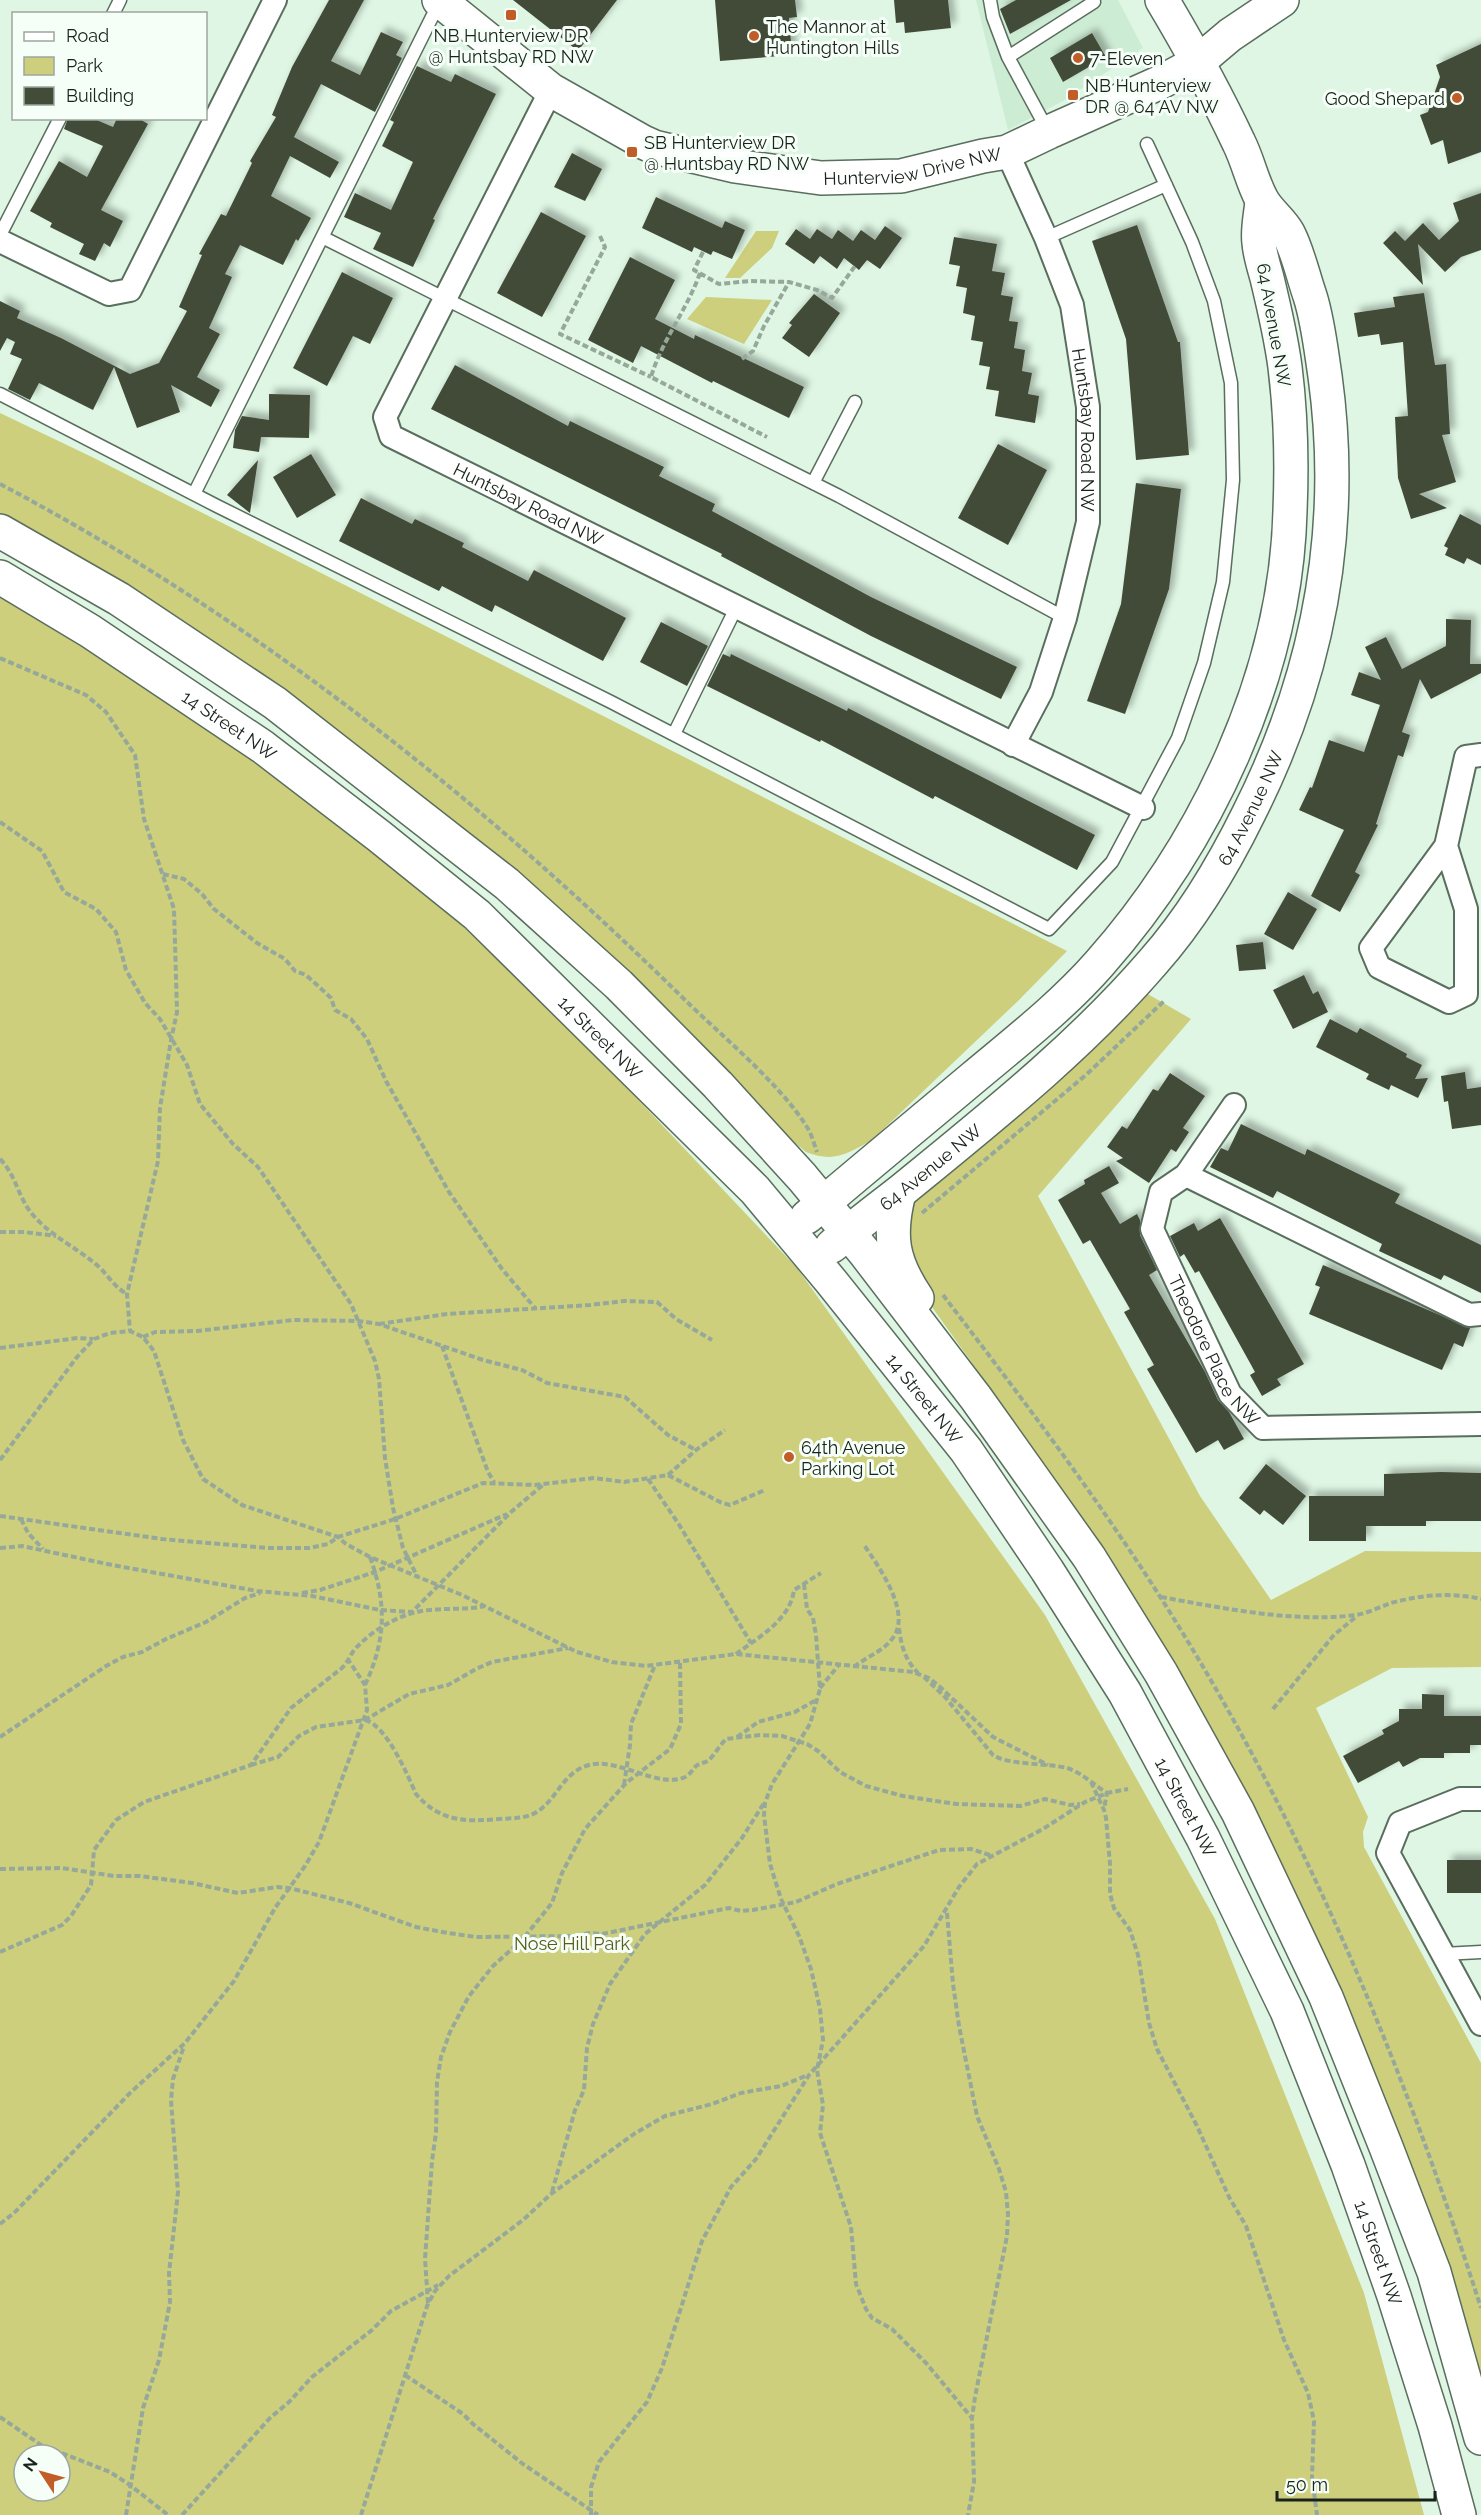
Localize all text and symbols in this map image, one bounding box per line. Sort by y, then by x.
marker: NB Hunterview DR @ Huntsbay RD NW [504,8,518,22]
legend [12,12,207,120]
place label: The Mannor at Huntington Hills [766,16,900,58]
text: Road [66,25,109,46]
place label: NB Hunterview DR @ Huntsbay RD NW [428,25,594,67]
marker: The Mannor at Huntington Hills [747,29,761,43]
place label: 7-Eleven [1090,48,1163,69]
marker: 7-Eleven [1071,51,1085,65]
text: Park [66,55,103,76]
place label: NB Hunterview DR @ 64 AV NW [1085,75,1219,117]
text: Building [66,85,134,106]
marker: NB Hunterview DR @ 64 AV NW [1066,88,1080,102]
place label: Good Shepard [1325,88,1445,109]
marker: Good Shepard [1450,91,1464,105]
place label: SB Hunterview DR @ Huntsbay RD NW [644,132,809,174]
street label: Hunterview Drive NW [823,143,1003,188]
marker: SB Hunterview DR @ Huntsbay RD NW [625,145,639,159]
street label: 64 Avenue NW [1253,262,1295,389]
street label: Huntsbay Road NW [1068,346,1099,512]
street label: Huntsbay Road NW [450,458,607,550]
street label: 14 Street NW [178,685,281,764]
street label: 64 Avenue NW [1213,747,1287,869]
street label: 14 Street NW [554,991,647,1083]
street label: 64 Avenue NW [875,1119,985,1215]
street label: Theodore Place NW [1165,1272,1265,1429]
street label: 14 Street NW [882,1349,967,1448]
place label: 64th Avenue Parking Lot [801,1437,906,1479]
marker: 64th Avenue Parking Lot [782,1450,796,1464]
street label: 14 Street NW [1151,1754,1221,1860]
park label: Nose Hill Park [514,1933,631,1954]
street label: 14 Street NW [1351,2197,1407,2308]
north arrow [12,2443,72,2503]
text: N [19,2454,42,2475]
scale bar [1277,2464,1434,2502]
text: 50 m [1286,2474,1328,2495]

